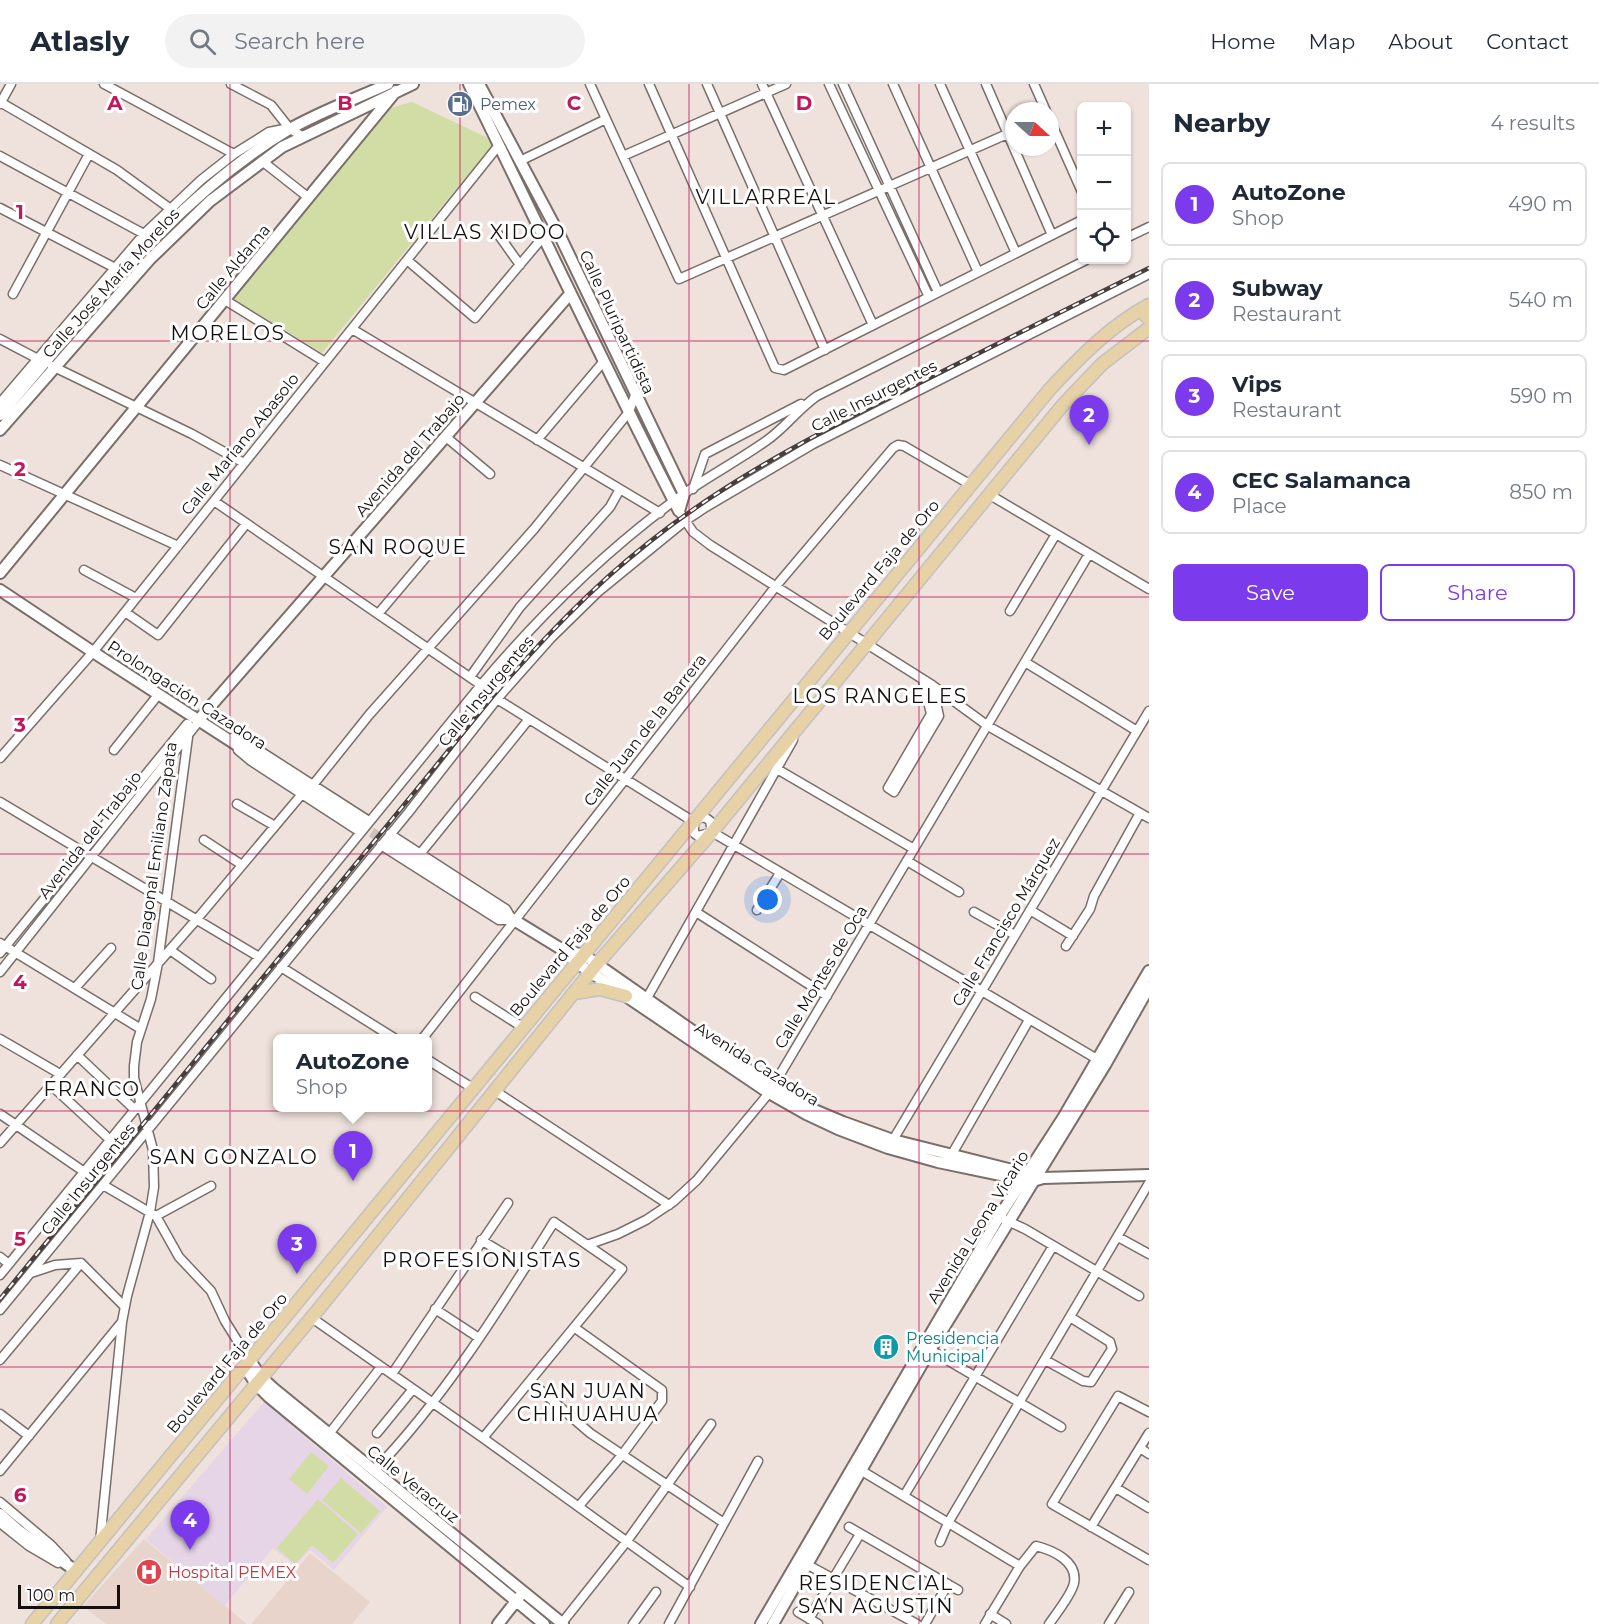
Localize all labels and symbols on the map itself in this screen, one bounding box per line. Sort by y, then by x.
fuel station icon: Pemex [445,89,475,119]
text: A [106,91,123,115]
text: B [337,91,353,115]
text: C [567,91,582,115]
text: D [796,91,812,115]
place label: Pemex [480,95,536,114]
north arrow [1005,102,1059,156]
district label: VILLARREAL [695,185,837,209]
text: 1 [16,200,24,224]
street label: Calle José María Morelos [39,204,183,362]
street label: Calle Aldama [192,220,274,314]
district label: VILLAS XIDOO [404,220,566,244]
street label: Calle Pluripartidista [575,247,659,397]
district label: MORELOS [171,321,285,345]
street label: Calle Insurgentes [808,356,940,436]
street label: Calle Mariano Abasolo [177,369,303,519]
street label: Avenida del Trabajo [351,390,469,520]
pin: 2 [1070,396,1108,445]
text: 2 [14,457,26,481]
street label: Boulevard Faja de Oro [815,496,943,644]
district label: SAN ROQUE [329,535,467,559]
street label: Calle Insurgentes [434,632,538,750]
street label: Prolongación Cazadora [104,637,270,753]
street label: Calle Juan de la Barrera [580,650,710,810]
district label: LOS RANGELES [792,684,968,708]
text: 3 [13,713,26,737]
street label: Calle Diagonal Emiliano Zapata [127,741,181,991]
street label: Avenida del Trabajo [34,767,146,903]
street label: Calle Francisco Márquez [948,834,1064,1010]
street label: Boulevard Faja de Oro [506,872,634,1020]
your location [753,885,782,914]
street label: Calle Montes de Oca [771,902,871,1052]
text: 4 [13,970,27,994]
street label: Avenida Cazadora [691,1018,823,1110]
district label: FRANCO [44,1077,140,1101]
street label: Calle Insurgentes [37,1119,139,1239]
pin: 1 [334,1132,372,1181]
district label: SAN GONZALO [150,1145,318,1169]
street label: Avenida Leona Vicario [923,1147,1033,1307]
pin: 3 [278,1224,316,1274]
text: 5 [14,1227,26,1251]
district label: PROFESIONISTAS [382,1248,582,1272]
street label: Boulevard Faja de Oro [163,1289,291,1437]
place label: Presidencia Municipal [906,1329,999,1366]
building icon: Presidencia Municipal [871,1332,901,1362]
district label: SAN JUAN CHIHUAHUA [517,1379,659,1426]
street label: Calle Veracruz [363,1441,463,1527]
text: 6 [14,1483,27,1507]
pin: 4 [170,1500,210,1550]
hospital icon: Hospital PEMEX [134,1557,164,1587]
place label: Hospital PEMEX [168,1563,297,1582]
district label: RESIDENCIAL SAN AGUSTIN [798,1571,954,1618]
scale bar [18,1582,120,1610]

